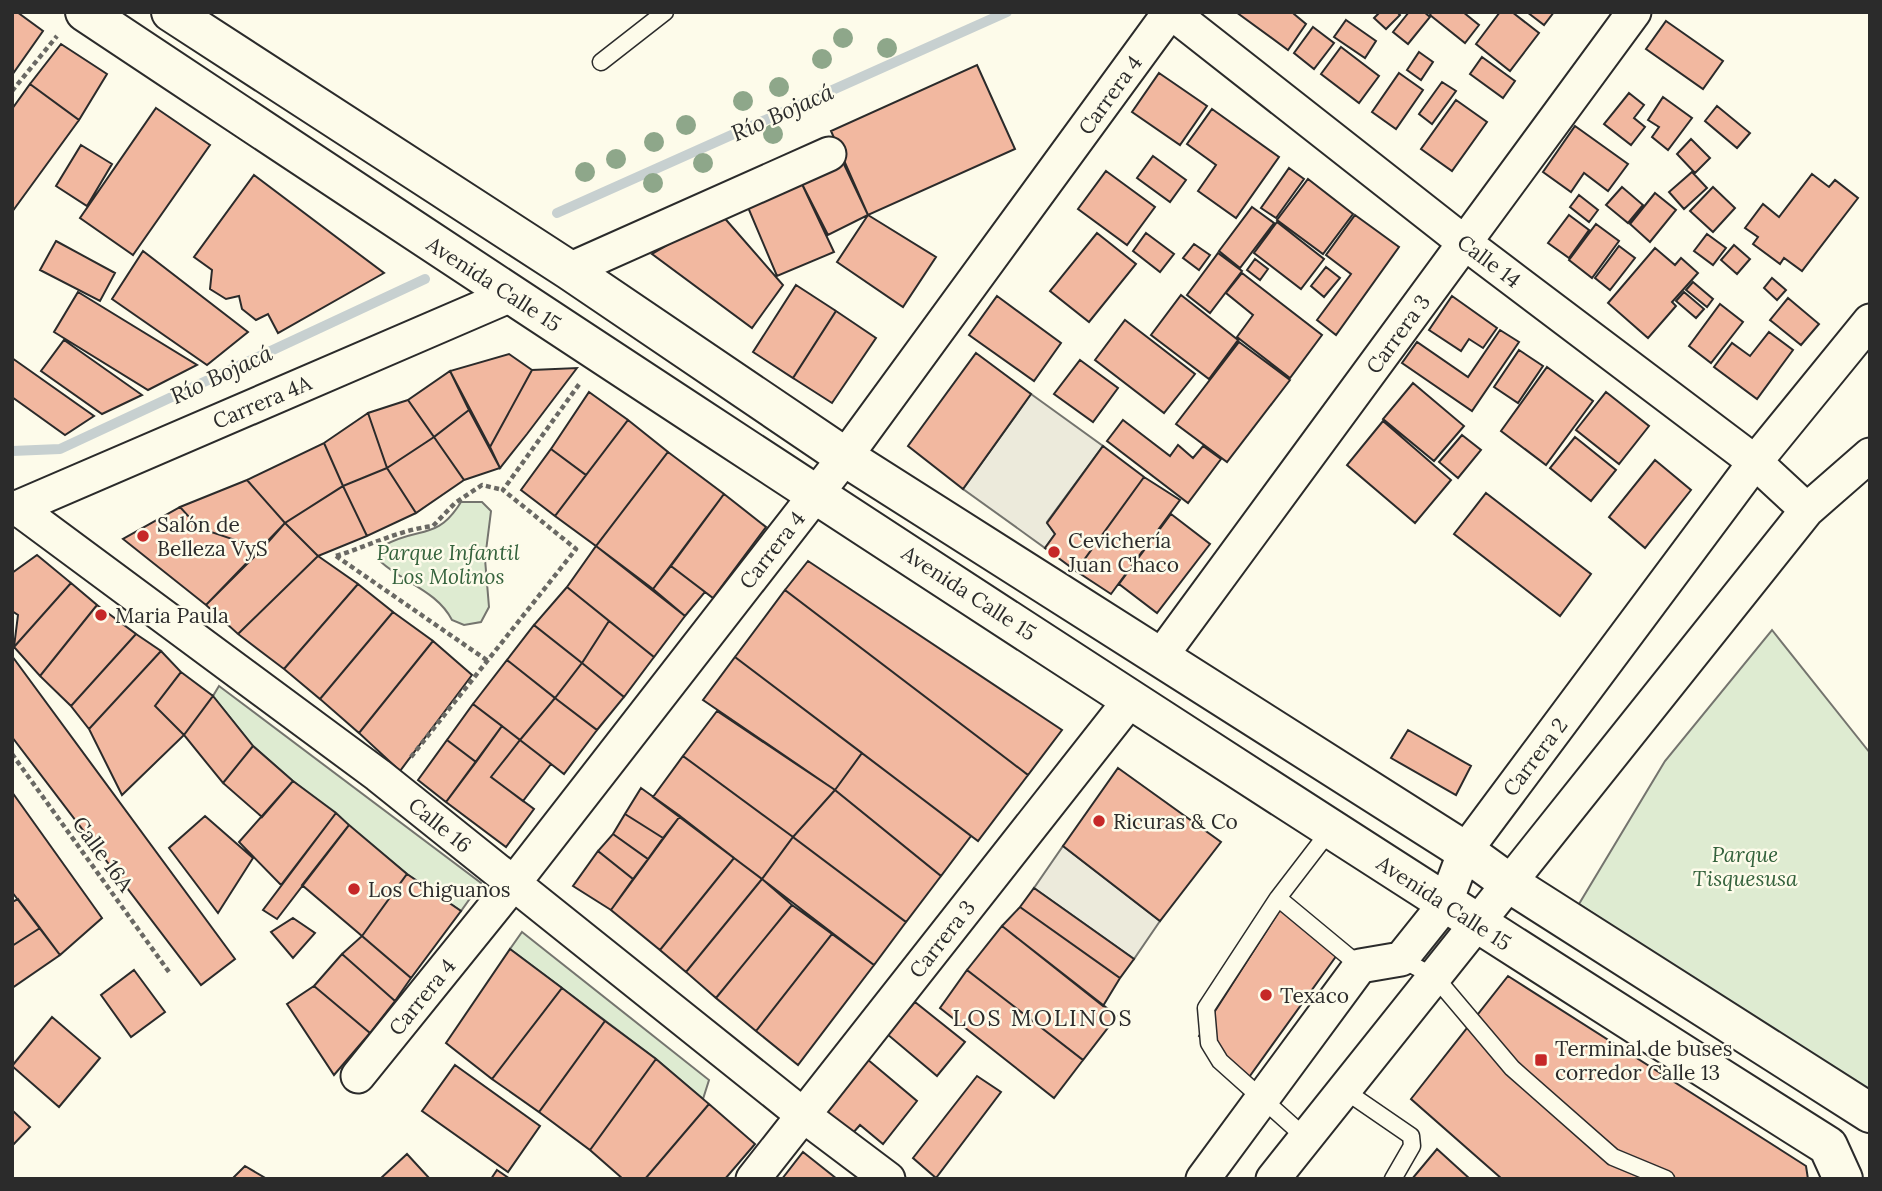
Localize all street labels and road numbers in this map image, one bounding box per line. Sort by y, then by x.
street label: Carrera 4 [1072,50,1148,140]
street label: Calle 14 [1452,228,1526,294]
street label: Avenida Calle 15 [421,230,566,338]
street label: Carrera 3 [1360,289,1436,379]
street label: Carrera 4A [208,369,316,435]
street label: Carrera 4 [733,506,811,594]
street label: Avenida Calle 15 [896,539,1041,647]
street label: Carrera 2 [1497,712,1573,802]
street label: Calle 16 [403,791,477,859]
street label: Calle 16A [67,811,140,898]
street label: Avenida Calle 15 [1371,849,1516,957]
street label: Carrera 3 [903,894,981,984]
street label: Carrera 4 [383,953,461,1041]

